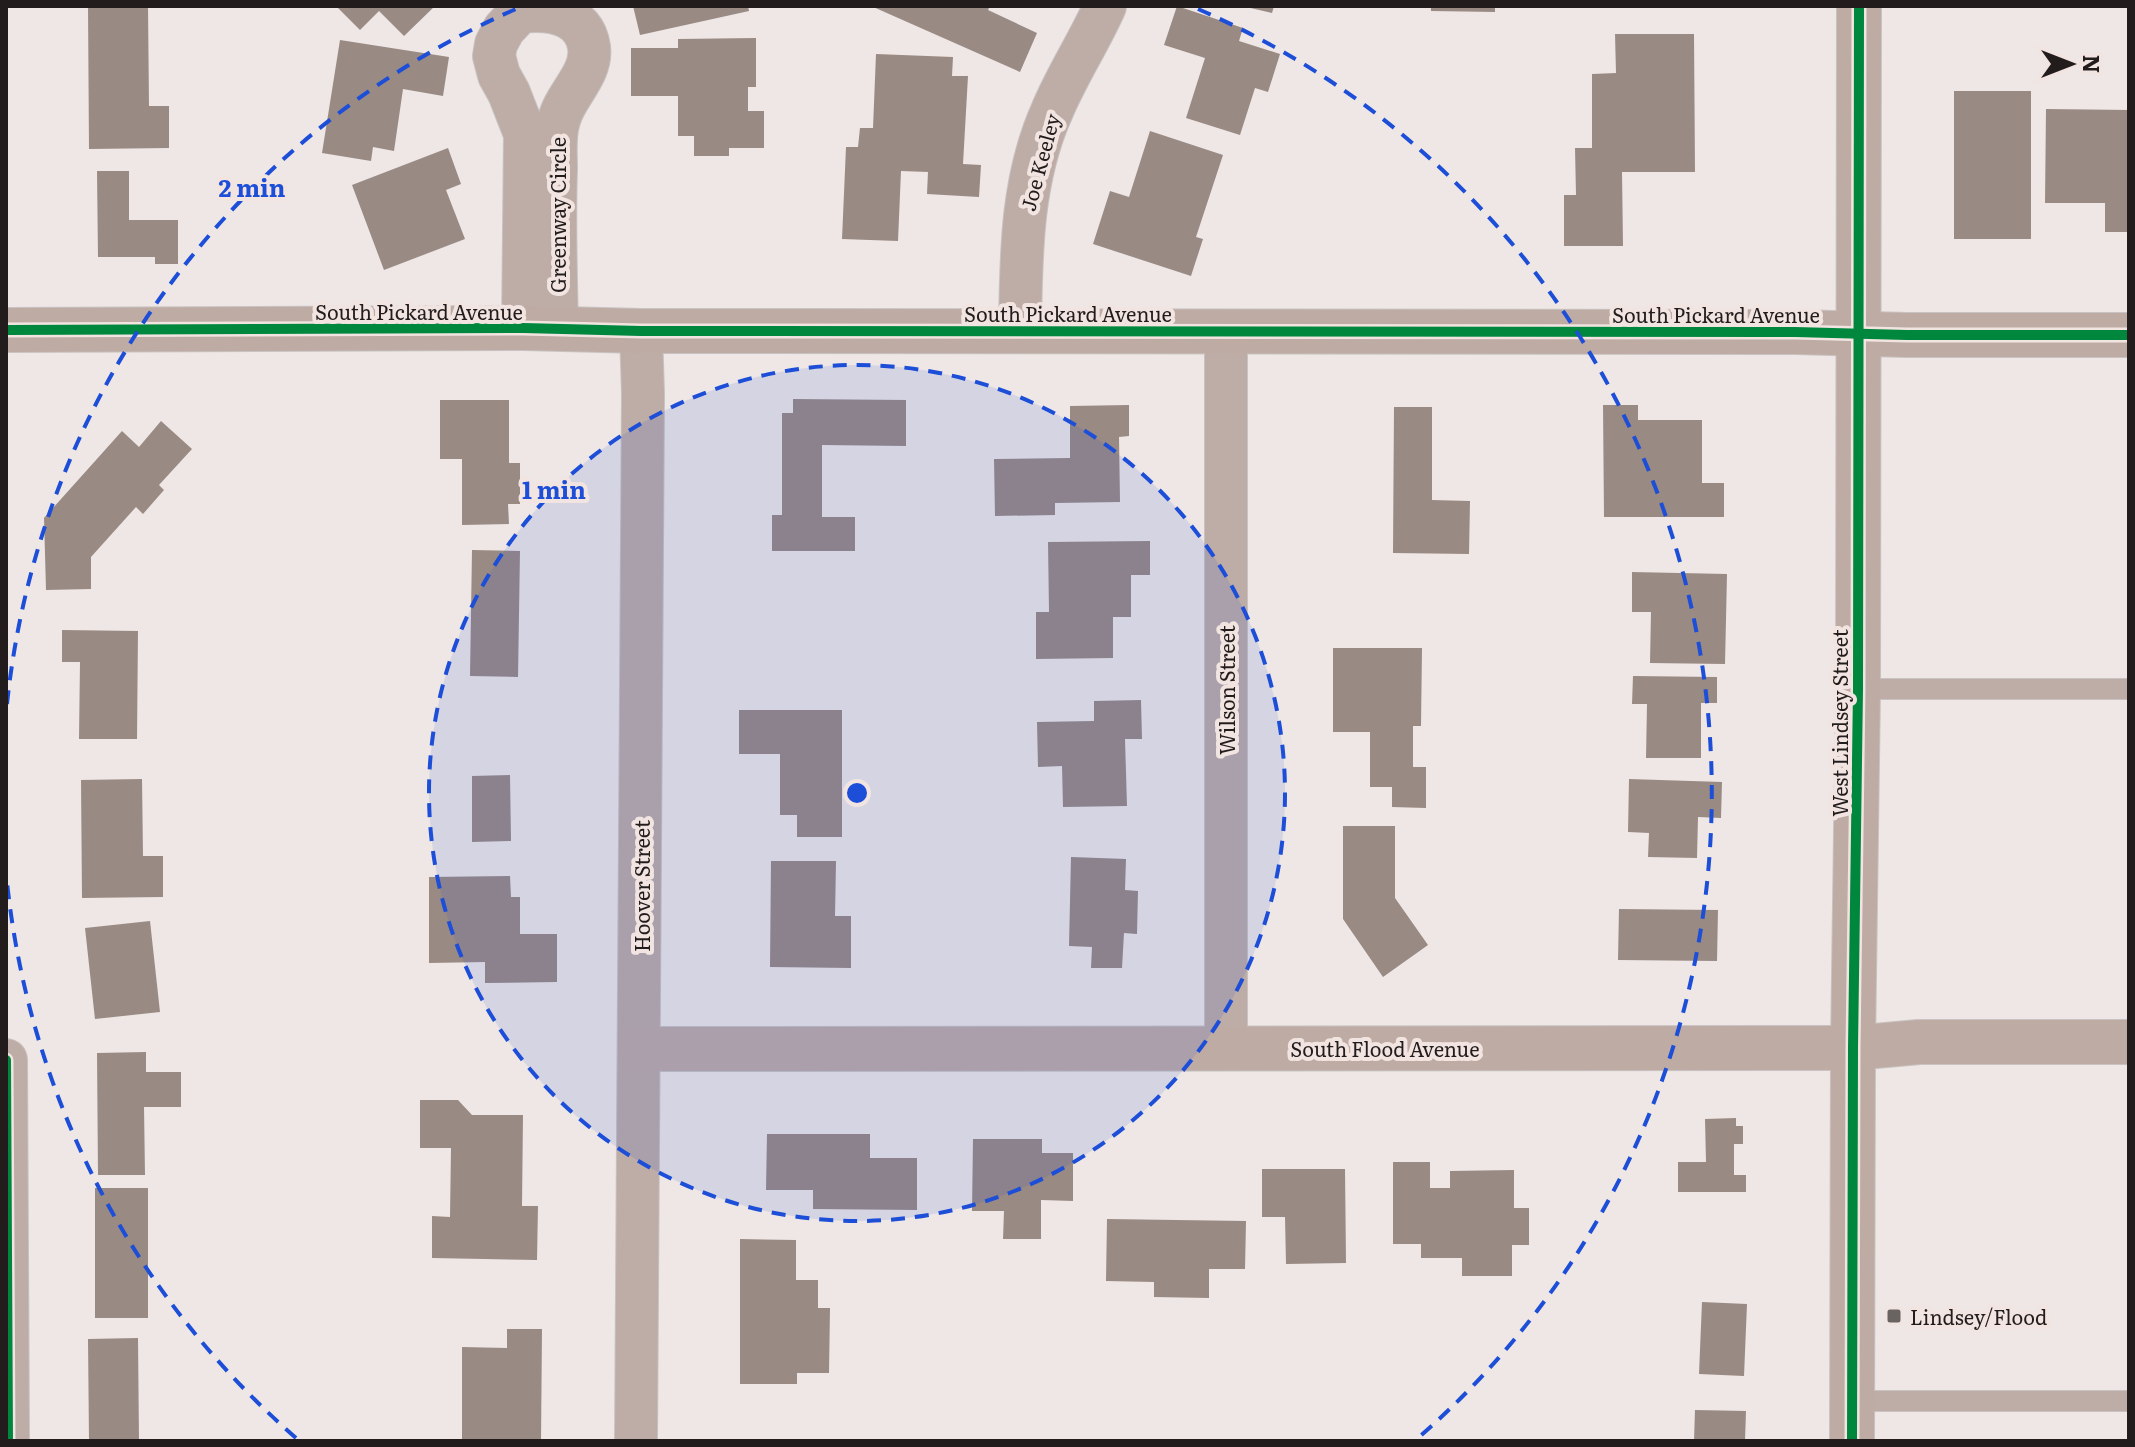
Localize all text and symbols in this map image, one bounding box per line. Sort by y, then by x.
north arrow [2031,24,2111,104]
text: N [2076,55,2109,73]
street label: Joe Keeley [1012,110,1067,214]
street label: Greenway Circle [542,137,572,293]
text: 2 min [218,169,286,204]
street label: South Pickard Avenue [315,296,523,326]
street label: South Pickard Avenue [964,298,1172,328]
street label: South Pickard Avenue [1612,299,1820,329]
text: 1 min [522,471,586,506]
street label: Wilson Street [1211,625,1241,755]
street label: West Lindsey Street [1824,629,1854,817]
centre of rings [843,779,871,807]
street label: Hoover Street [626,820,656,952]
street label: South Flood Avenue [1290,1033,1480,1063]
place label: Lindsey/Flood [1910,1301,2047,1331]
marker: Lindsey/Flood [1885,1307,1903,1325]

